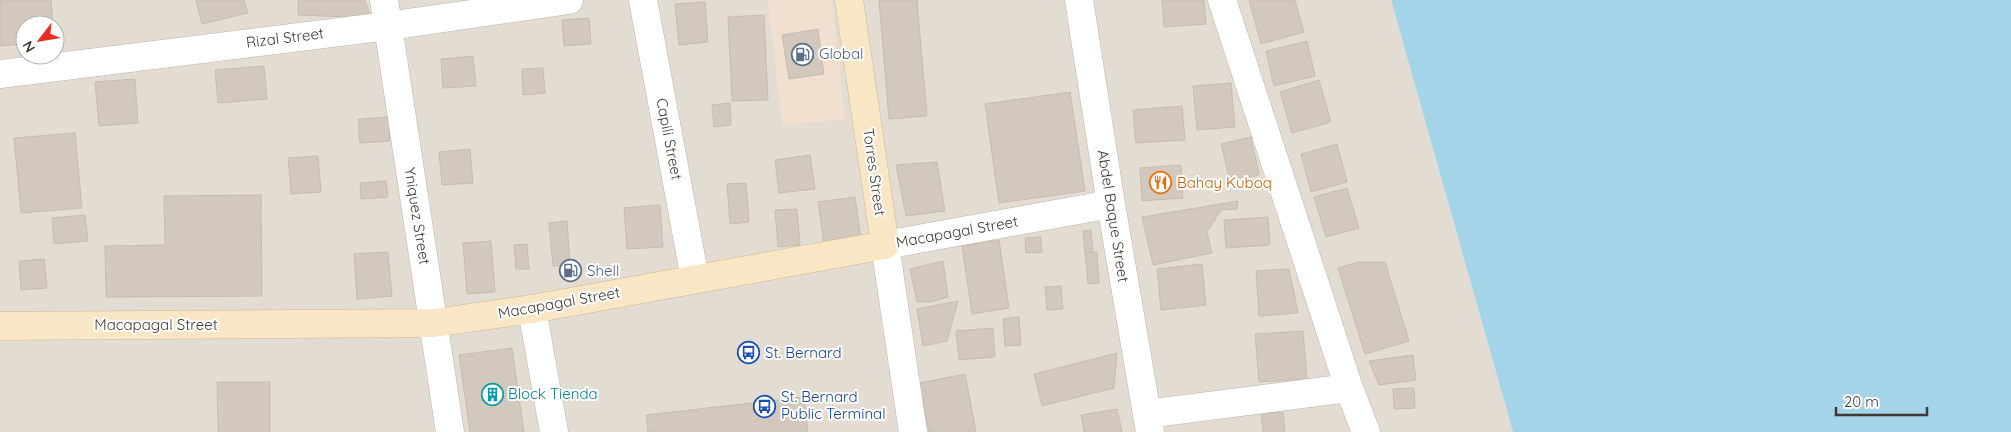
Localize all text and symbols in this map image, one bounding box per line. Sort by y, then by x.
north arrow [15,15,65,65]
street label: Rizal Street [245,23,325,52]
text: N [18,38,39,56]
fuel station icon: Global [791,42,815,66]
place label: Global [819,44,863,63]
street label: Capili Street [652,96,687,181]
street label: Torres Street [859,127,890,217]
street label: Abdel Baque Street [1094,148,1133,284]
street label: Yniquez Street [400,166,435,266]
restaurant icon: Bahay Kuboq [1149,171,1173,195]
place label: Bahay Kuboq [1177,173,1272,192]
street label: Macapagal Street [894,211,1019,252]
fuel station icon: Shell [559,259,583,283]
place label: Shell [587,261,619,280]
street label: Macapagal Street [496,282,621,323]
street label: Macapagal Street [94,315,218,334]
bus stop icon: St. Bernard [737,341,761,365]
place label: St. Bernard [765,343,842,362]
building icon: Block Tienda [480,382,504,406]
place label: Block Tienda [508,384,598,403]
scale bar [1836,384,1927,416]
place label: St. Bernard Public Terminal [781,387,886,423]
text: 20 m [1844,392,1879,411]
bus stop icon: St. Bernard Public Terminal [753,394,777,418]

